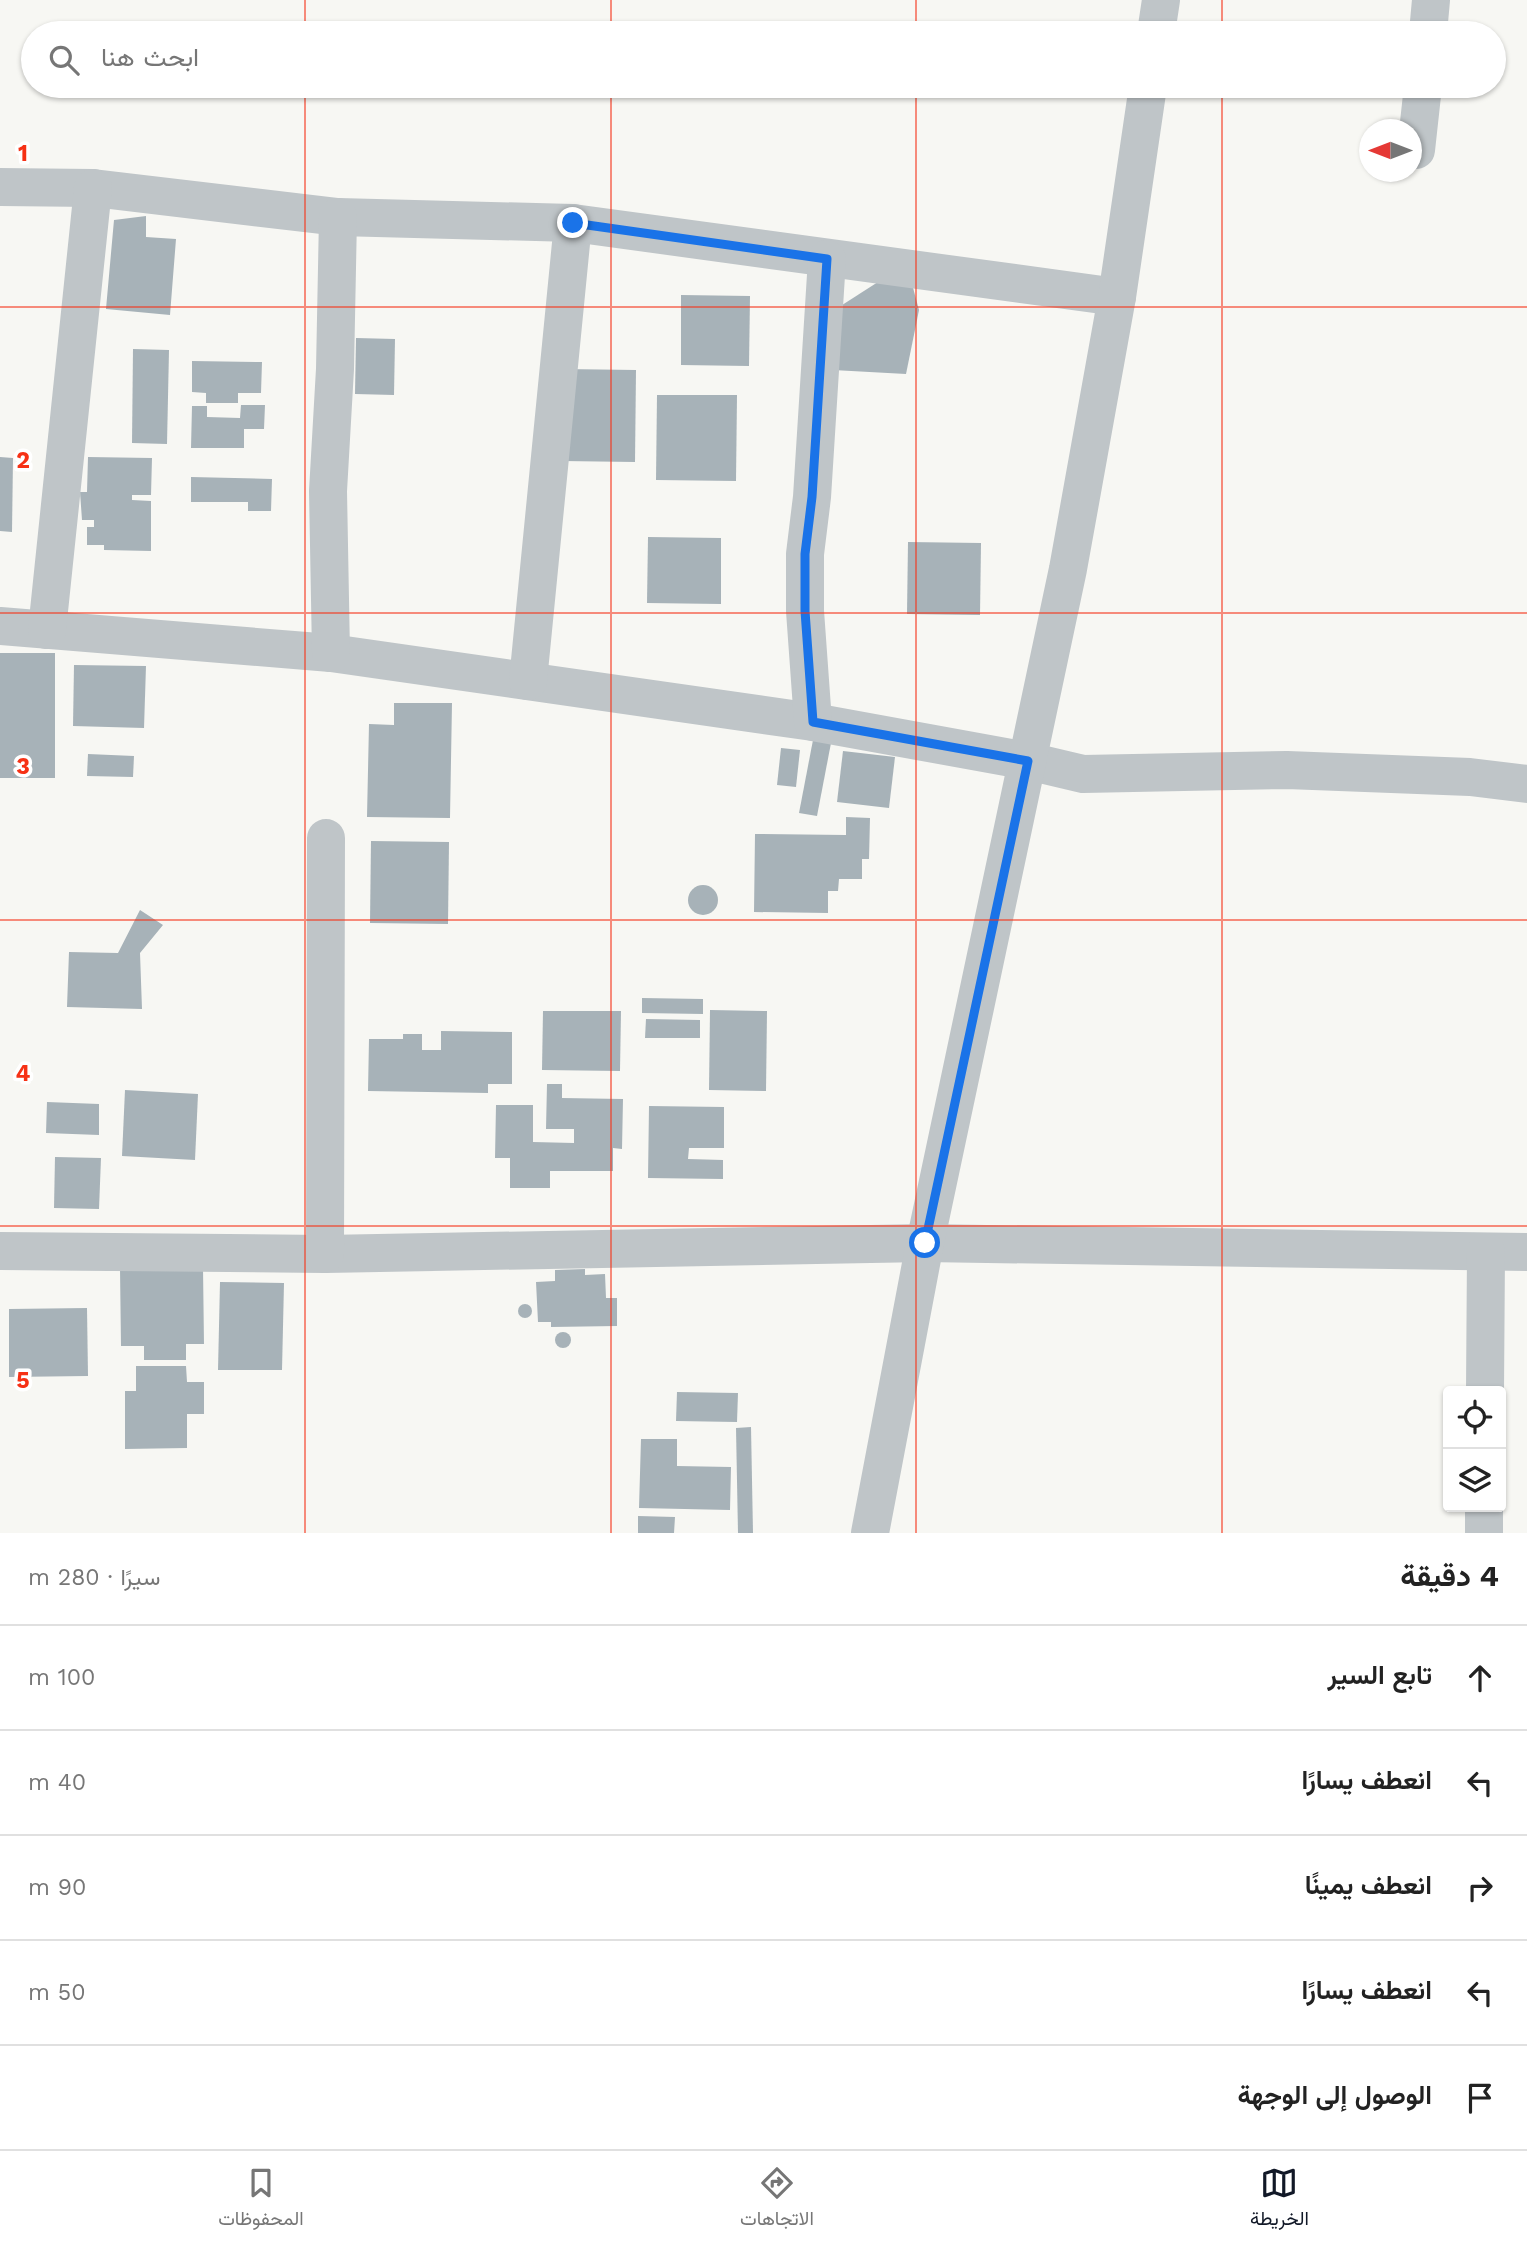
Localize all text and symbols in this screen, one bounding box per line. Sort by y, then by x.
search box [21,21,1506,98]
icon: search [45,41,83,79]
text: ابحث هنا [101,42,199,72]
north arrow [1359,119,1422,182]
text: 1 [18,140,28,167]
route end [557,207,588,238]
text: 2 [16,447,30,474]
text: 3 [16,753,30,780]
text: 4 [16,1060,31,1087]
route start [909,1227,940,1258]
text: 5 [16,1367,30,1394]
map controls [1443,1386,1506,1512]
button: locate [1443,1386,1506,1449]
button: layers [1443,1449,1506,1512]
text: 4 دقيقة [1400,1558,1499,1593]
text: سيرًا · 280 m [28,1564,160,1591]
icon: ahead [1461,1659,1499,1697]
text: تابع السير [1328,1660,1432,1690]
text: 100 m [28,1664,95,1691]
icon: left [1461,1764,1499,1802]
text: انعطف يسارًا [1302,1765,1432,1795]
text: 40 m [28,1769,86,1796]
icon: right [1461,1869,1499,1907]
text: انعطف يمينًا [1305,1870,1432,1900]
text: 90 m [28,1874,86,1901]
icon: left [1461,1974,1499,2012]
text: انعطف يسارًا [1302,1975,1432,2005]
text: 50 m [28,1979,85,2006]
icon: arrive [1461,2079,1499,2117]
text: الوصول إلى الوجهة [1237,2080,1432,2110]
tab: المحفوظات [218,2164,304,2235]
tab: الاتجاهات [740,2164,814,2235]
tab: الخريطة [1250,2164,1309,2235]

